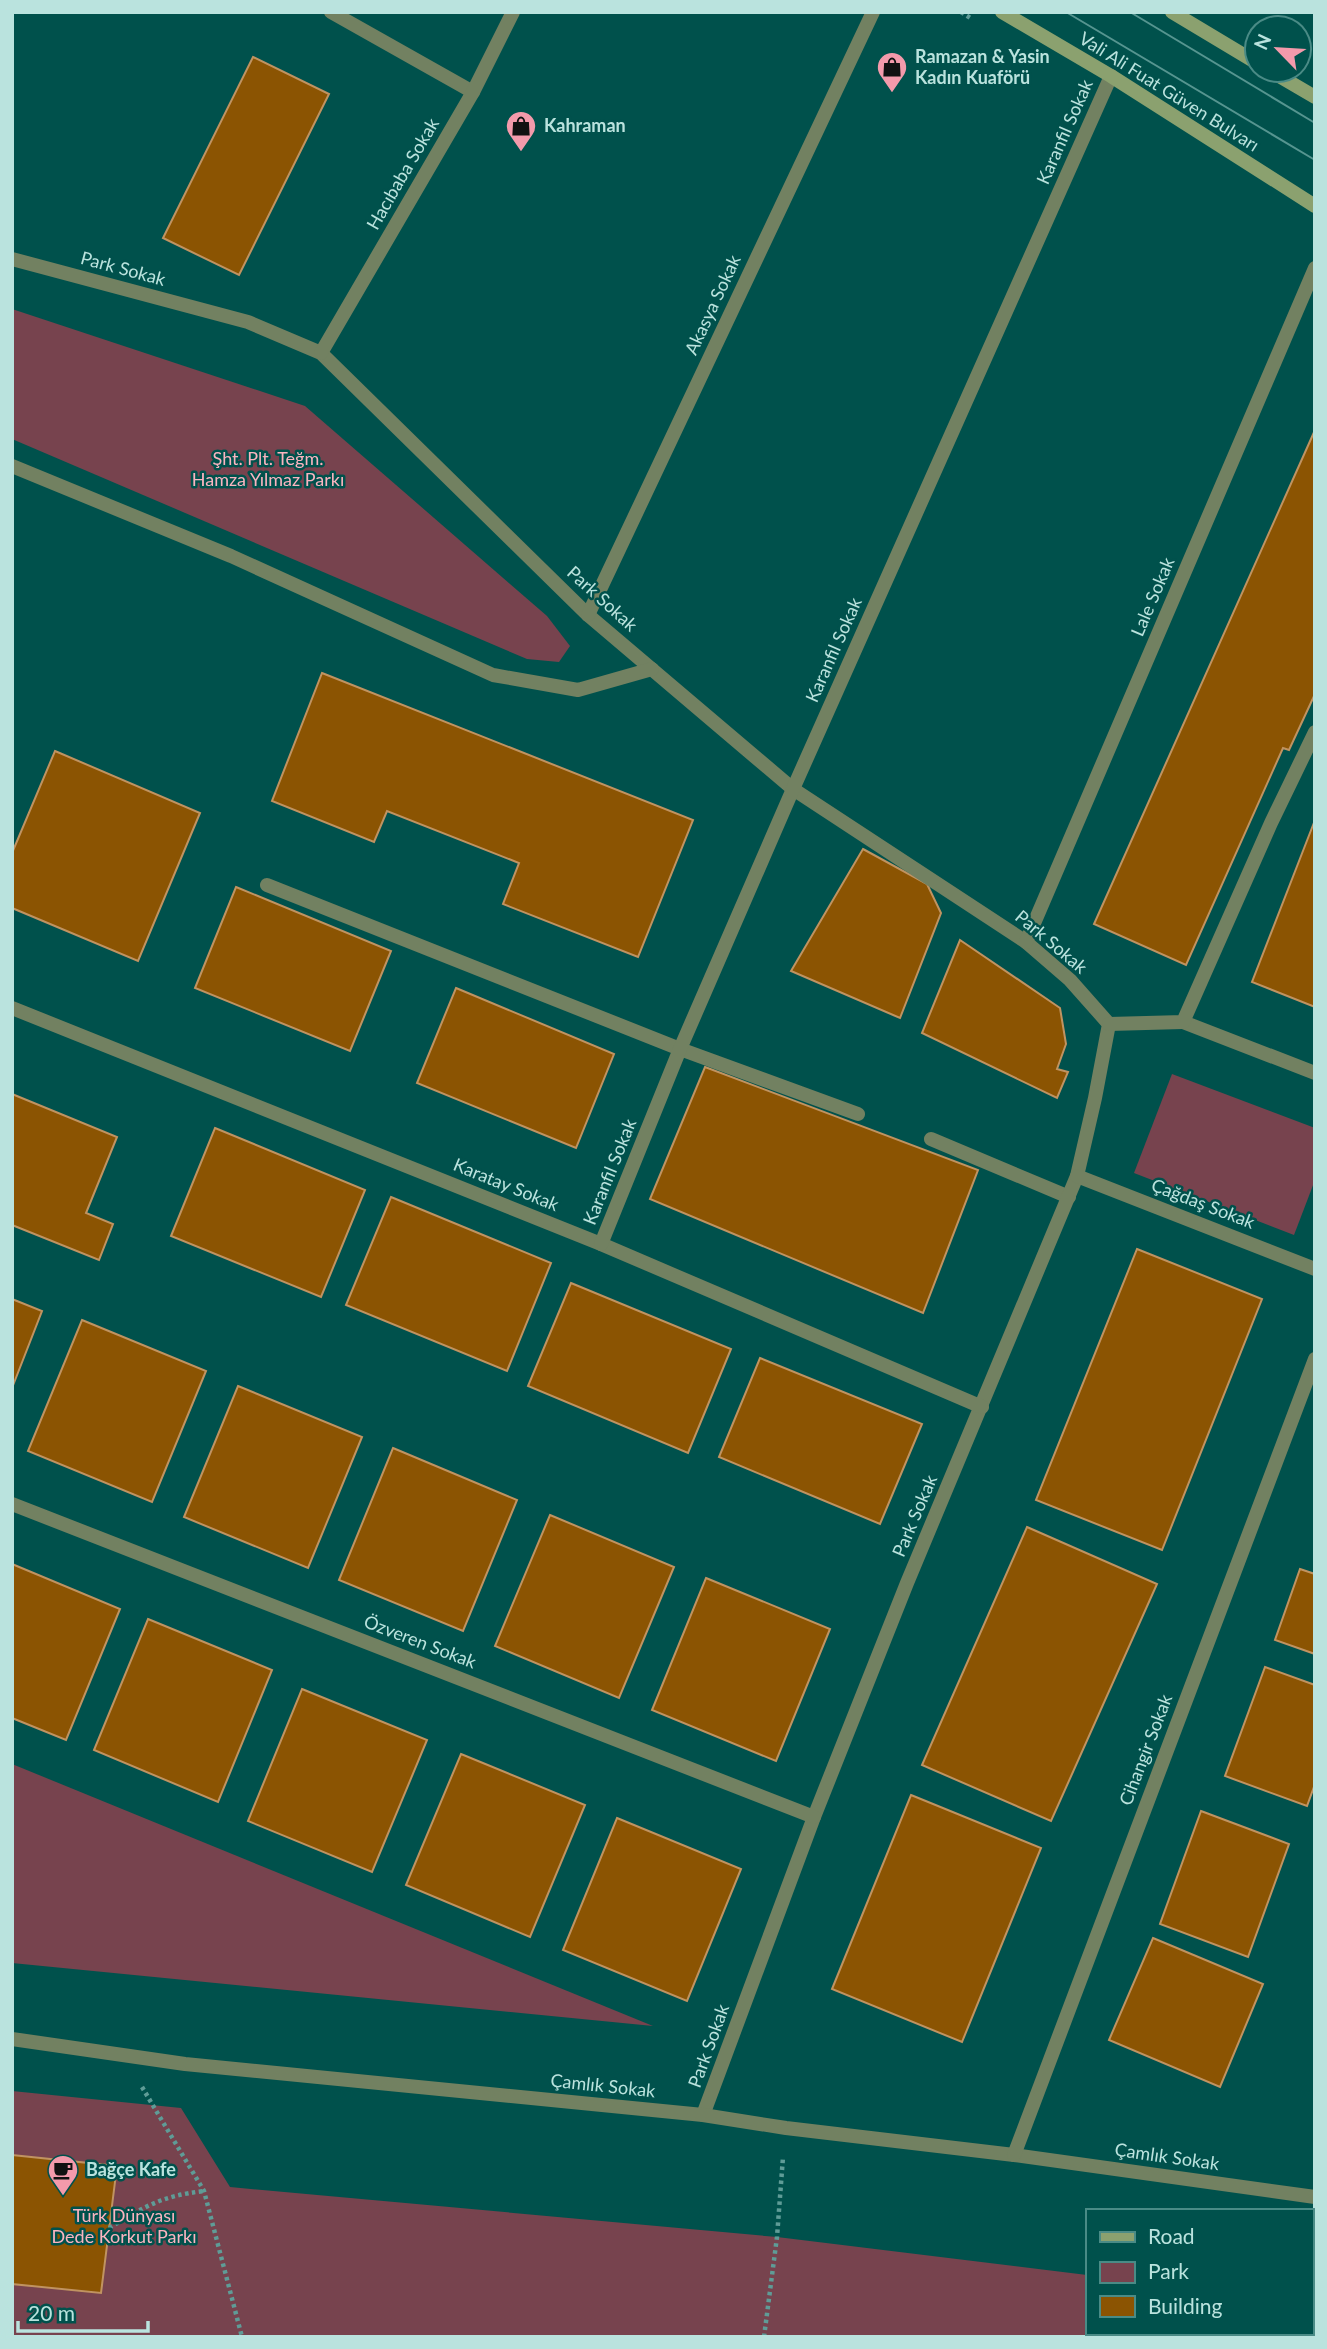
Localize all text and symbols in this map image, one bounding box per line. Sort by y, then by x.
north arrow [1243,14,1313,84]
street label: Vali Ali Fuat Güven Bulvarı [1075,27,1264,156]
text: N [1249,30,1276,53]
place label: Ramazan & Yasin Kadın Kuaförü [915,45,1050,88]
shop icon: Ramazan & Yasin Kadın Kuaförü [875,50,909,94]
street label: Karanfil Sokak [1031,75,1097,187]
shop icon: Kahraman [504,109,538,153]
street label: Hacıbaba Sokak [361,113,443,233]
place label: Kahraman [544,114,626,136]
street label: Park Sokak [78,246,169,290]
street label: Akasya Sokak [679,250,745,358]
park label: Şht. Plt. Teğm. Hamza Yılmaz Parkı [192,447,344,490]
street label: Lale Sokak [1126,553,1179,639]
street label: Park Sokak [563,561,643,636]
street label: Karanfil Sokak [800,593,866,705]
street label: Park Sokak [1011,905,1093,978]
street label: Karanfil Sokak [578,1115,641,1228]
street label: Karatay Sokak [450,1153,563,1216]
street label: Çağdaş Sokak [1149,1173,1259,1233]
street label: Park Sokak [887,1471,942,1560]
street label: Özveren Sokak [361,1610,480,1673]
street label: Cihangir Sokak [1114,1690,1177,1808]
street label: Park Sokak [683,2000,734,2090]
street label: Çamlık Sokak [550,2069,657,2102]
street label: Çamlık Sokak [1113,2138,1222,2174]
cafe icon: Bağçe Kafe [46,2153,80,2197]
place label: Bağçe Kafe [86,2158,176,2180]
park label: Türk Dünyası Dede Korkut Parkı [52,2204,197,2247]
legend [1086,2209,1313,2335]
text: Road [1148,2223,1195,2248]
text: Park [1148,2258,1189,2283]
scale bar [18,2290,147,2334]
text: Building [1148,2293,1223,2318]
text: 20 m [28,2300,75,2325]

